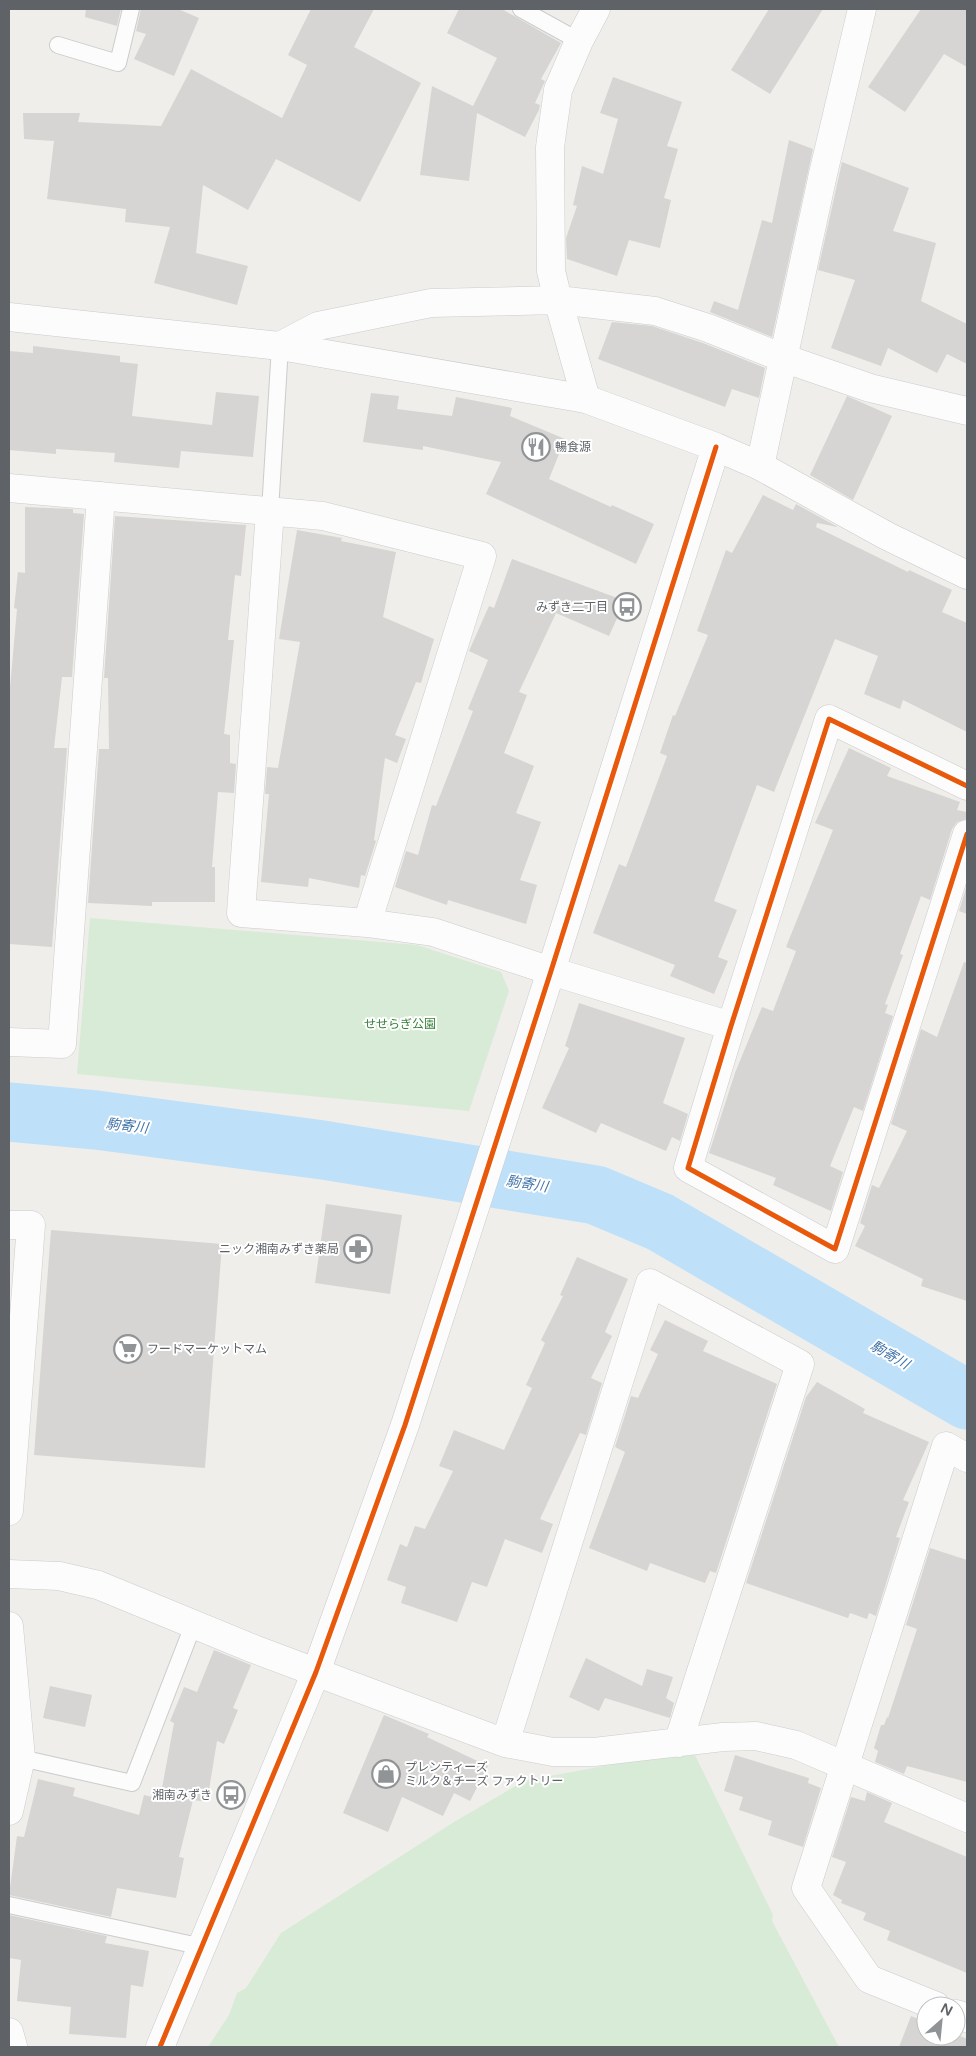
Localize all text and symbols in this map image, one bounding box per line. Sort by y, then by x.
restaurant icon: 暢食源 [521,432,551,462]
place label: 暢食源 [555,440,591,454]
bus stop icon: みずき二丁目 [612,592,642,622]
place label: みずき二丁目 [536,600,608,614]
park label: せせらぎ公園 [364,1017,436,1031]
water label: 駒寄川 [105,1115,151,1137]
water label: 駒寄川 [505,1172,551,1196]
pharmacy icon: ニック湘南みずき薬局 [343,1234,373,1264]
place label: ニック湘南みずき薬局 [219,1242,339,1256]
supermarket icon: フードマーケットマム [113,1334,143,1364]
water label: 駒寄川 [868,1337,914,1374]
place label: フードマーケットマム [147,1342,267,1356]
shop icon: プレンティーズ ミルク＆チーズ ファクトリー [371,1759,401,1789]
place label: プレンティーズ ミルク＆チーズ ファクトリー [405,1760,564,1788]
bus stop icon: 湘南みずき [216,1780,246,1810]
place label: 湘南みずき [152,1788,212,1802]
north arrow [916,1996,966,2046]
text: N [938,2000,956,2020]

